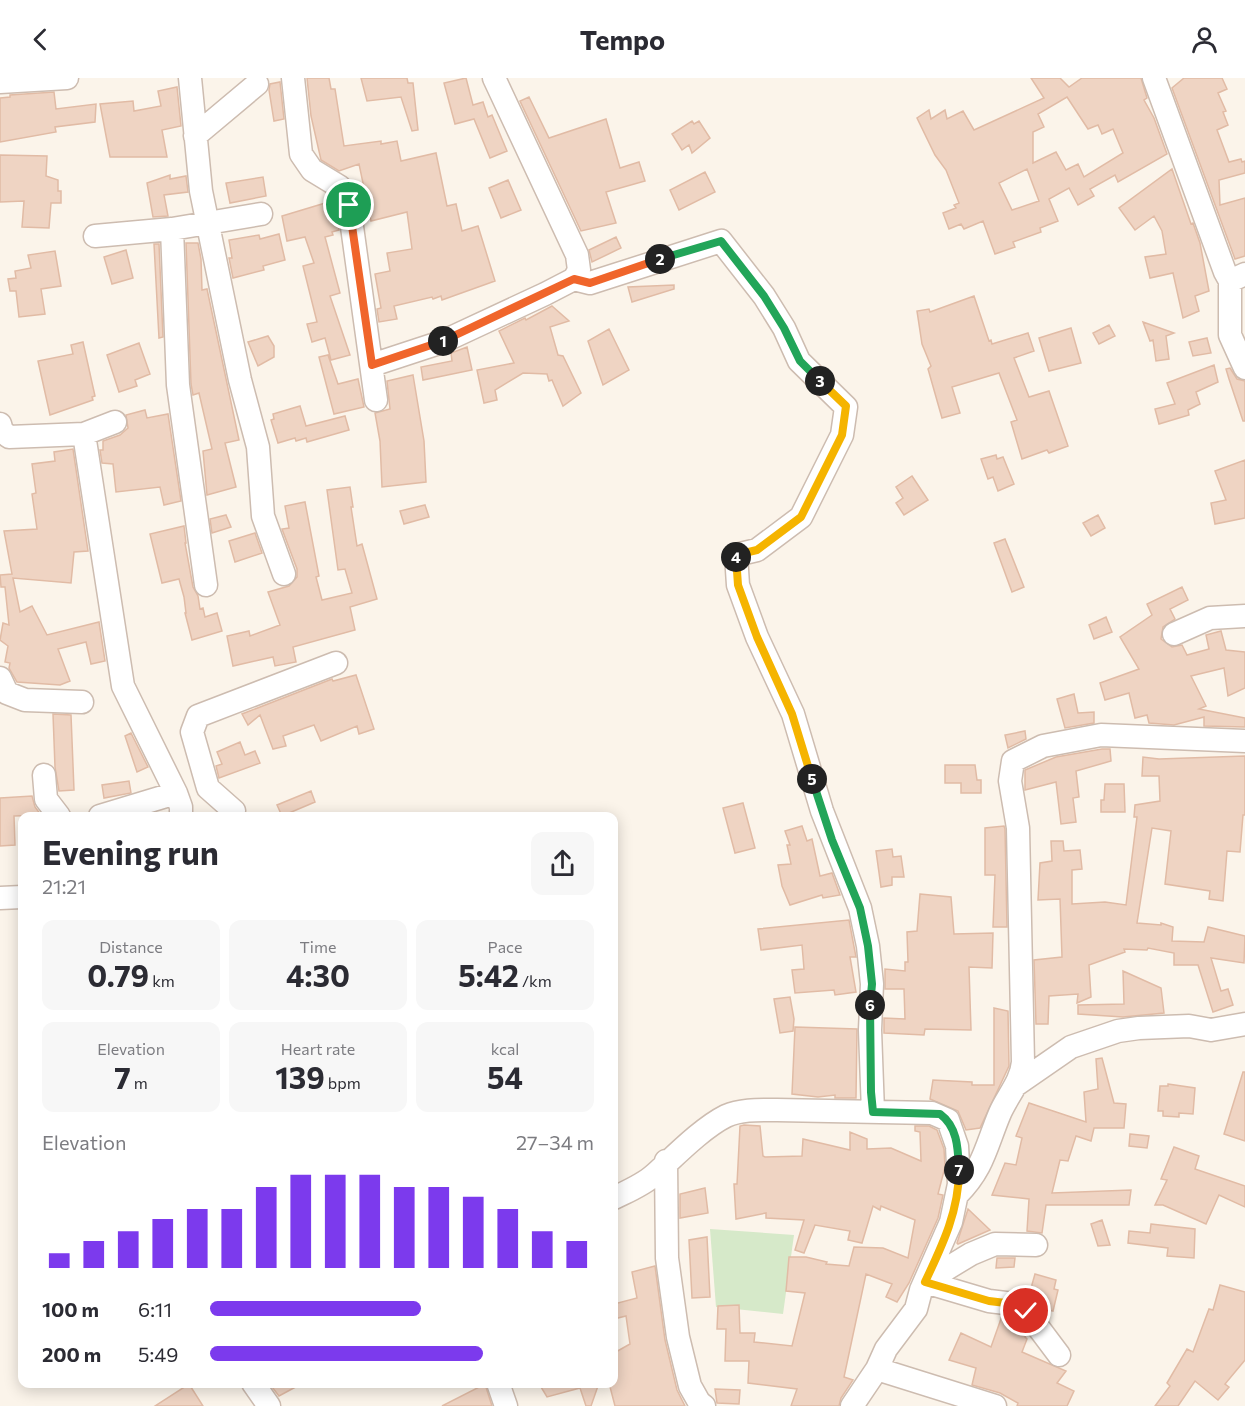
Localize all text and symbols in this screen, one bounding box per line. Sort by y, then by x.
icon: back [24,23,57,56]
text: Tempo [580,23,665,56]
icon: person [1188,23,1221,56]
pin [323,179,374,230]
icon: arrive [332,188,365,221]
pin: 2 [645,244,675,274]
text: 2 [655,249,665,268]
pin: 1 [428,326,458,356]
text: 1 [439,331,447,350]
pin: 3 [805,366,835,396]
text: 3 [815,371,825,390]
pin: 4 [721,542,751,572]
text: 4 [731,547,741,566]
pin: 5 [797,764,827,794]
text: 5 [807,769,817,788]
text: Evening run [42,831,219,872]
button: share [531,832,594,895]
text: 21:21 [42,874,86,898]
text: Distance [99,937,163,956]
text: Time [300,937,336,956]
text: Pace [488,937,522,956]
text: 0.79 [87,956,149,993]
text: 4:30 [286,956,350,993]
text: 5:42 [458,956,519,993]
text: km [149,971,175,990]
text: /km [519,971,552,990]
pin: 6 [855,990,885,1020]
text: 6 [865,995,875,1014]
text: Elevation [97,1039,165,1058]
text: Heart rate [281,1039,355,1058]
text: kcal [491,1039,519,1058]
text: 7 [114,1058,131,1095]
text: 139 [275,1058,325,1095]
text: 54 [487,1058,523,1095]
text: m [131,1073,148,1092]
text: bpm [325,1073,361,1092]
text: Elevation [42,1130,127,1154]
text: 27–34 m [516,1130,594,1154]
pin: 7 [944,1155,974,1185]
text: 7 [955,1160,963,1179]
pin [1000,1285,1051,1336]
icon: check [1009,1294,1042,1327]
text: 100 m [42,1297,99,1321]
text: 6:11 [138,1297,172,1321]
text: 200 m [42,1342,101,1366]
text: 5:49 [138,1342,178,1366]

